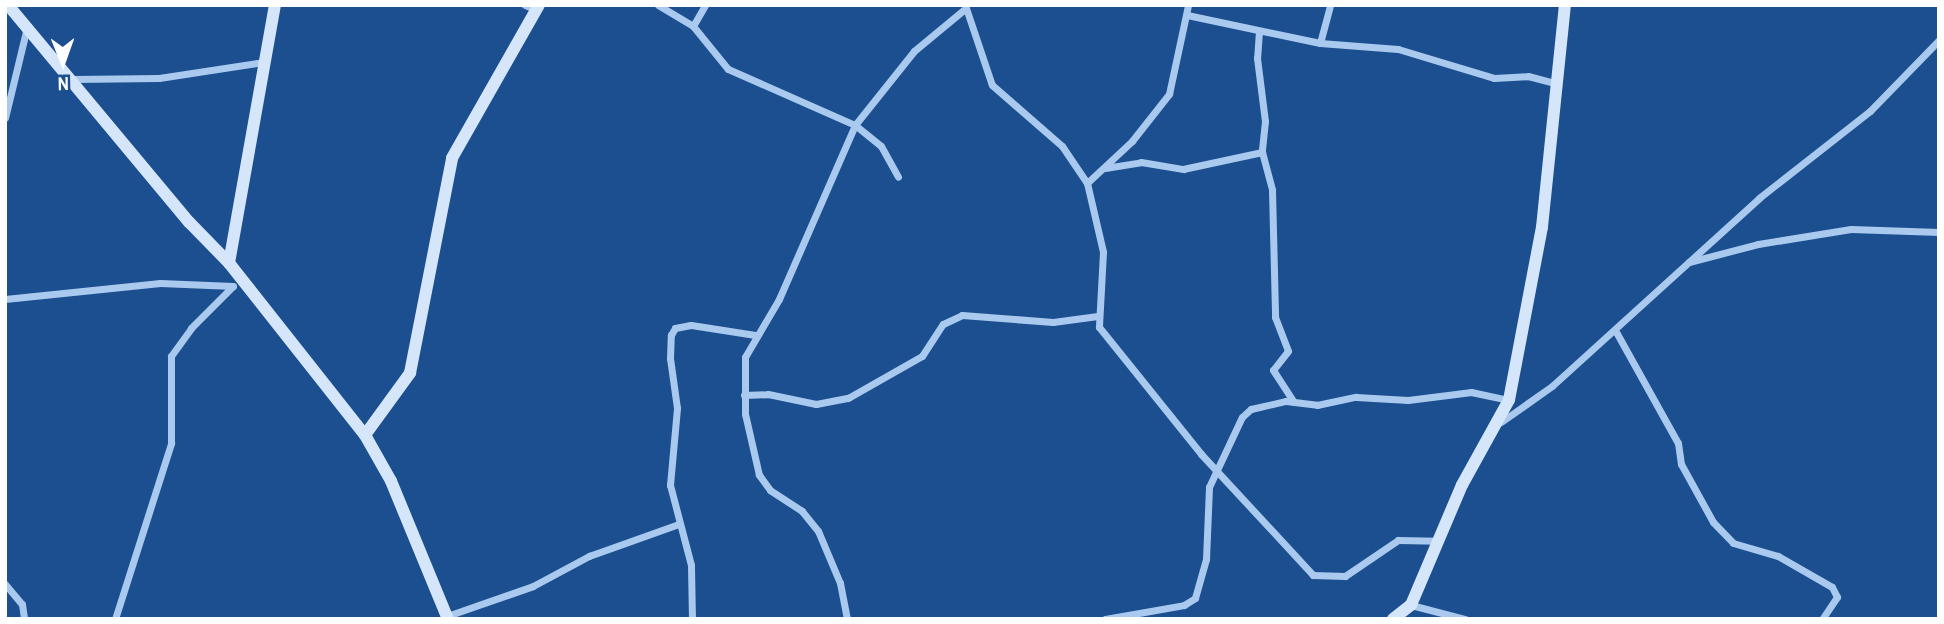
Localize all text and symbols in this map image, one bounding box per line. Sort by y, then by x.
north arrow [28,28,98,98]
text: N [58,71,69,97]

